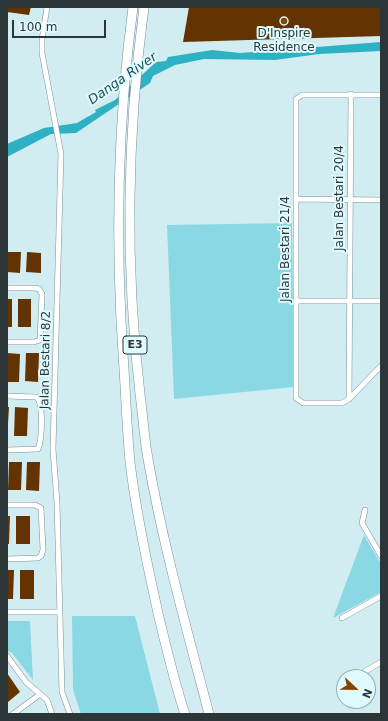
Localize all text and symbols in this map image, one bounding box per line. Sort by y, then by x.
scale bar [14,12,108,38]
marker: D'Inspire Residence [279,16,289,26]
text: 100 m [19,20,57,34]
place label: D'Inspire Residence [253,27,315,55]
water label: Danga River [86,50,160,108]
street label: Jalan Bestari 20/4 [333,145,347,251]
street label: Jalan Bestari 21/4 [279,196,293,302]
street label: Jalan Bestari 8/2 [38,311,54,409]
road number: E3 [123,336,147,354]
north arrow [336,669,376,709]
text: N [359,687,374,700]

